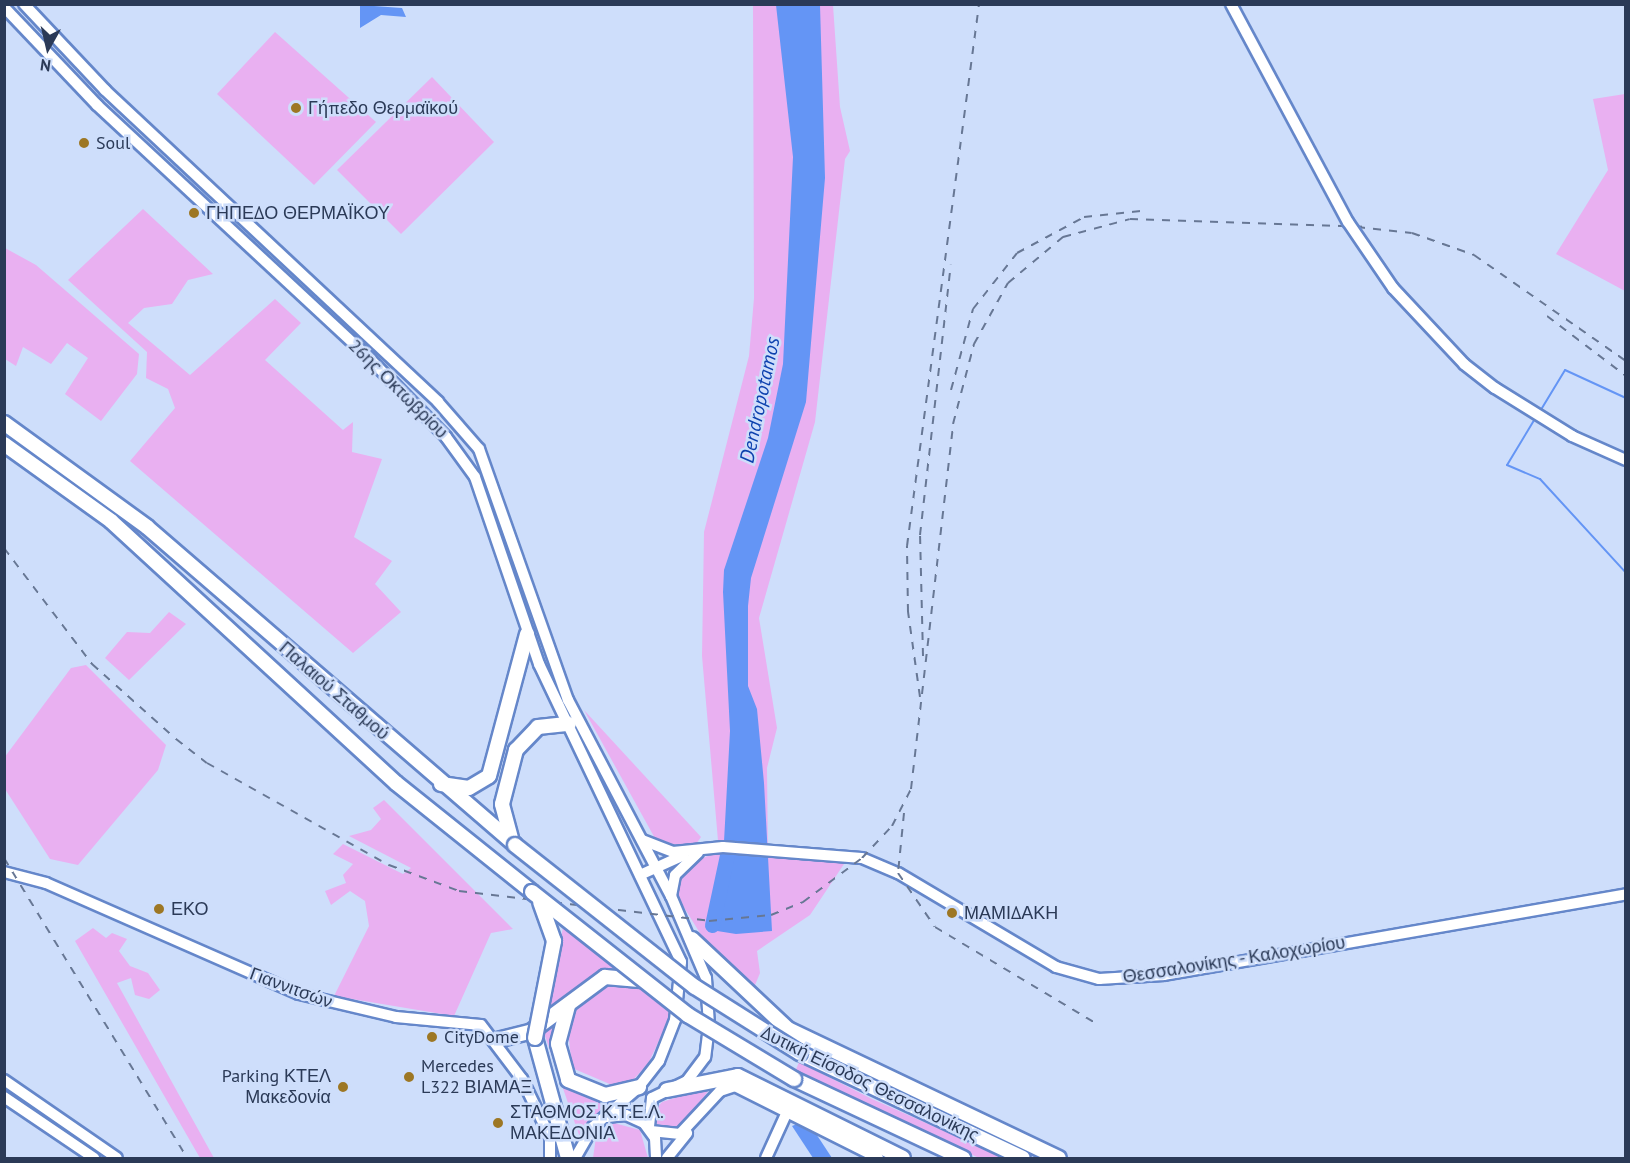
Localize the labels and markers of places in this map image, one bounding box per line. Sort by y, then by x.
place label: Γήπεδο Θερμαϊκού [308,97,458,119]
marker: Γήπεδο Θερμαϊκού [289,101,303,115]
place label: Soul [96,132,130,154]
marker: Soul [77,136,91,150]
place label: ΓΗΠΕΔΟ ΘΕΡΜΑΪΚΟΥ [206,202,390,224]
marker: ΓΗΠΕΔΟ ΘΕΡΜΑΪΚΟΥ [187,206,201,220]
place label: ΕΚΟ [171,898,208,920]
marker: ΕΚΟ [152,902,166,916]
place label: ΜΑΜΙΔΑΚΗ [964,902,1058,924]
marker: ΜΑΜΙΔΑΚΗ [945,906,959,920]
place label: CityDome [444,1026,519,1048]
marker: CityDome [425,1030,439,1044]
place label: Mercedes L322 ΒΙΑΜΑΞ [421,1056,532,1098]
place label: Parking ΚΤΕΛ Μακεδονία [222,1066,331,1108]
marker: Mercedes L322 ΒΙΑΜΑΞ [402,1070,416,1084]
marker: Parking ΚΤΕΛ Μακεδονία [336,1080,350,1094]
place label: ΣΤΑΘΜΟΣ Κ.Τ.Ε.Λ. ΜΑΚΕΔΟΝΙΑ [510,1102,664,1144]
marker: ΣΤΑΘΜΟΣ Κ.Τ.Ε.Λ. ΜΑΚΕΔΟΝΙΑ [491,1116,505,1130]

